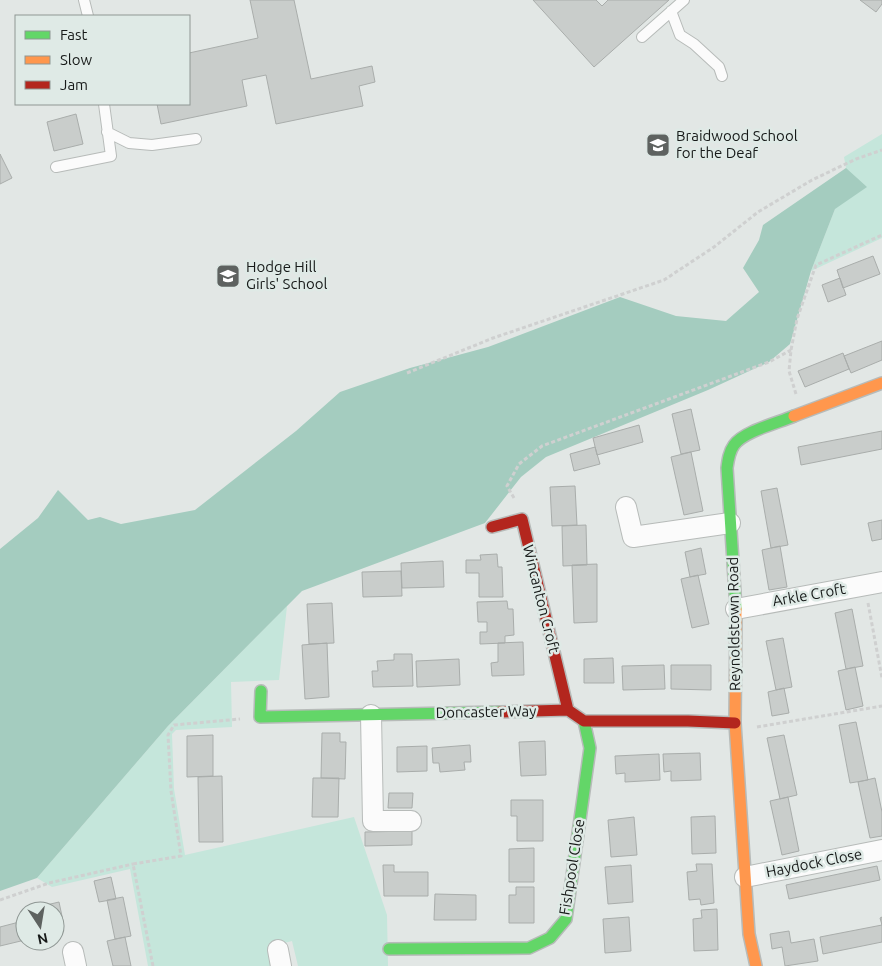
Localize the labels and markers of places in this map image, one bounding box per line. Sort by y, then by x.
place label: Braidwood School for the Deaf [676,127,798,161]
school or university icon: Braidwood School for the Deaf [645,132,671,158]
place label: Hodge Hill Girls' School [246,258,328,292]
school or university icon: Hodge Hill Girls' School [215,263,241,289]

